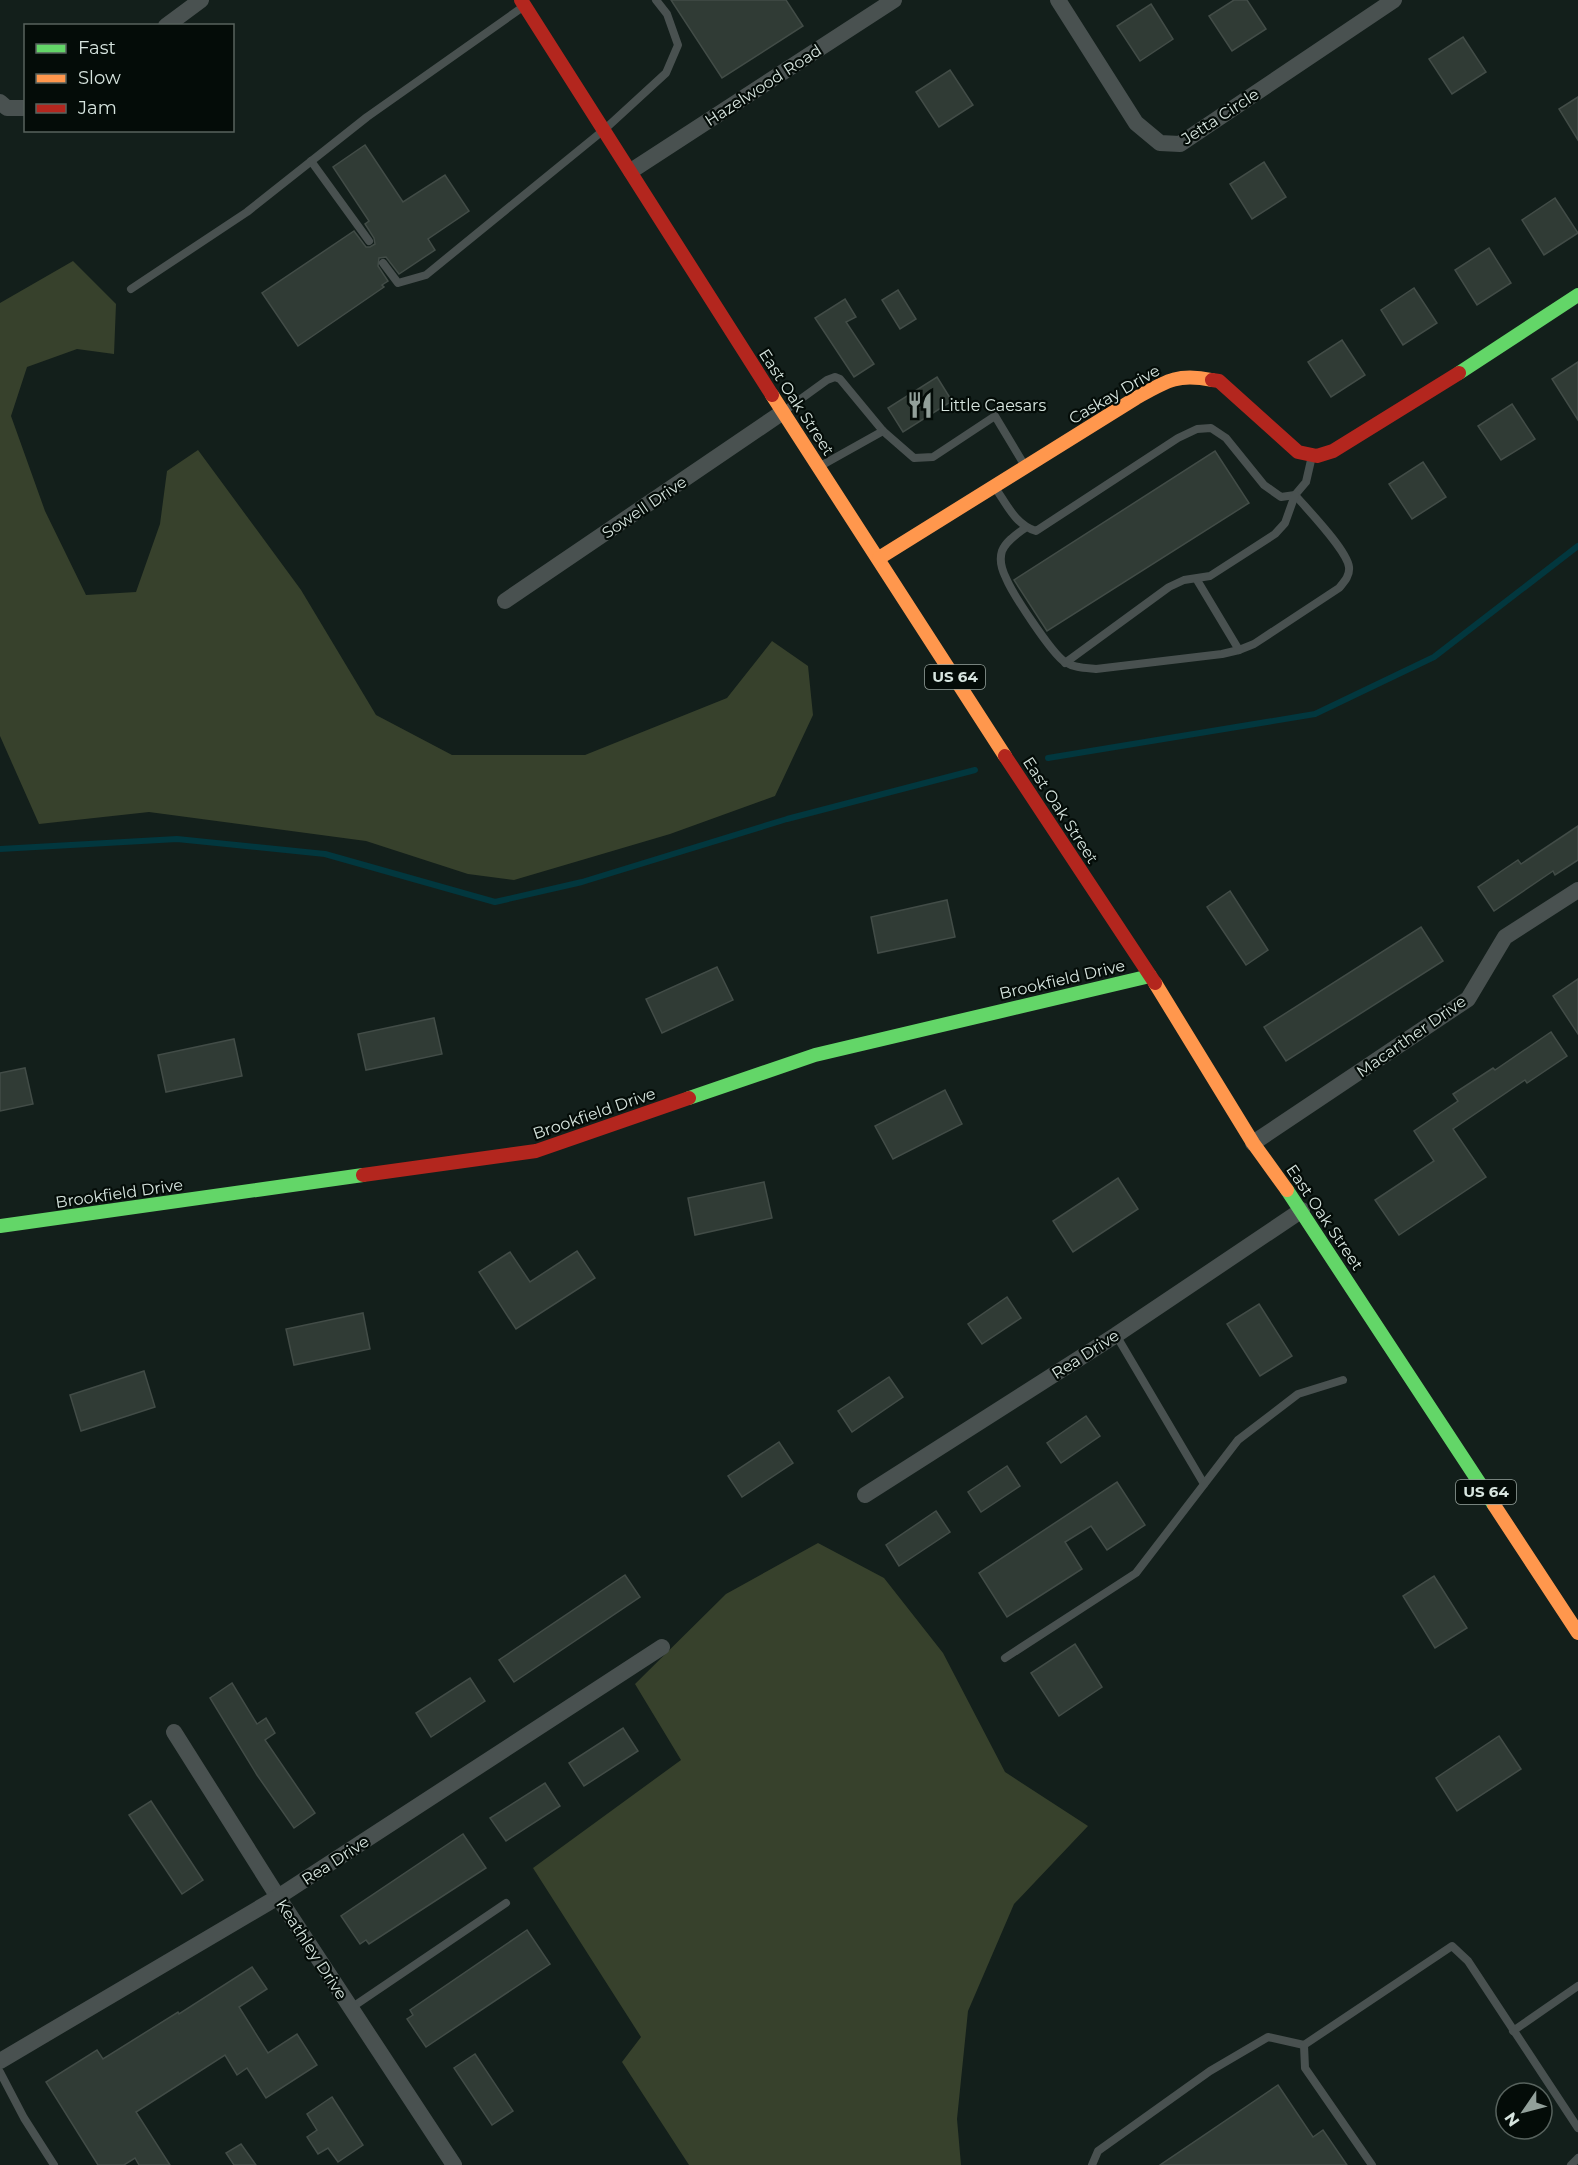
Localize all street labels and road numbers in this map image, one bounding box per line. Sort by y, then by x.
street label: Hazelwood Road [701,41,825,130]
street label: Jetta Circle [1177,84,1263,149]
street label: East Oak Street [755,345,838,460]
street label: Caskay Drive [1065,361,1163,428]
street label: Sowell Drive [598,472,690,543]
road number: US 64 [925,665,985,689]
street label: East Oak Street [1019,753,1102,868]
street label: Brookfield Drive [997,956,1127,1003]
street label: Macarther Drive [1353,992,1470,1081]
street label: Brookfield Drive [530,1084,658,1143]
street label: East Oak Street [1282,1161,1367,1274]
street label: Brookfield Drive [54,1175,184,1212]
street label: Rea Drive [1048,1326,1123,1383]
road number: US 64 [1456,1480,1516,1504]
street label: Rea Drive [298,1832,373,1889]
street label: Keathley Drive [272,1896,351,2003]

